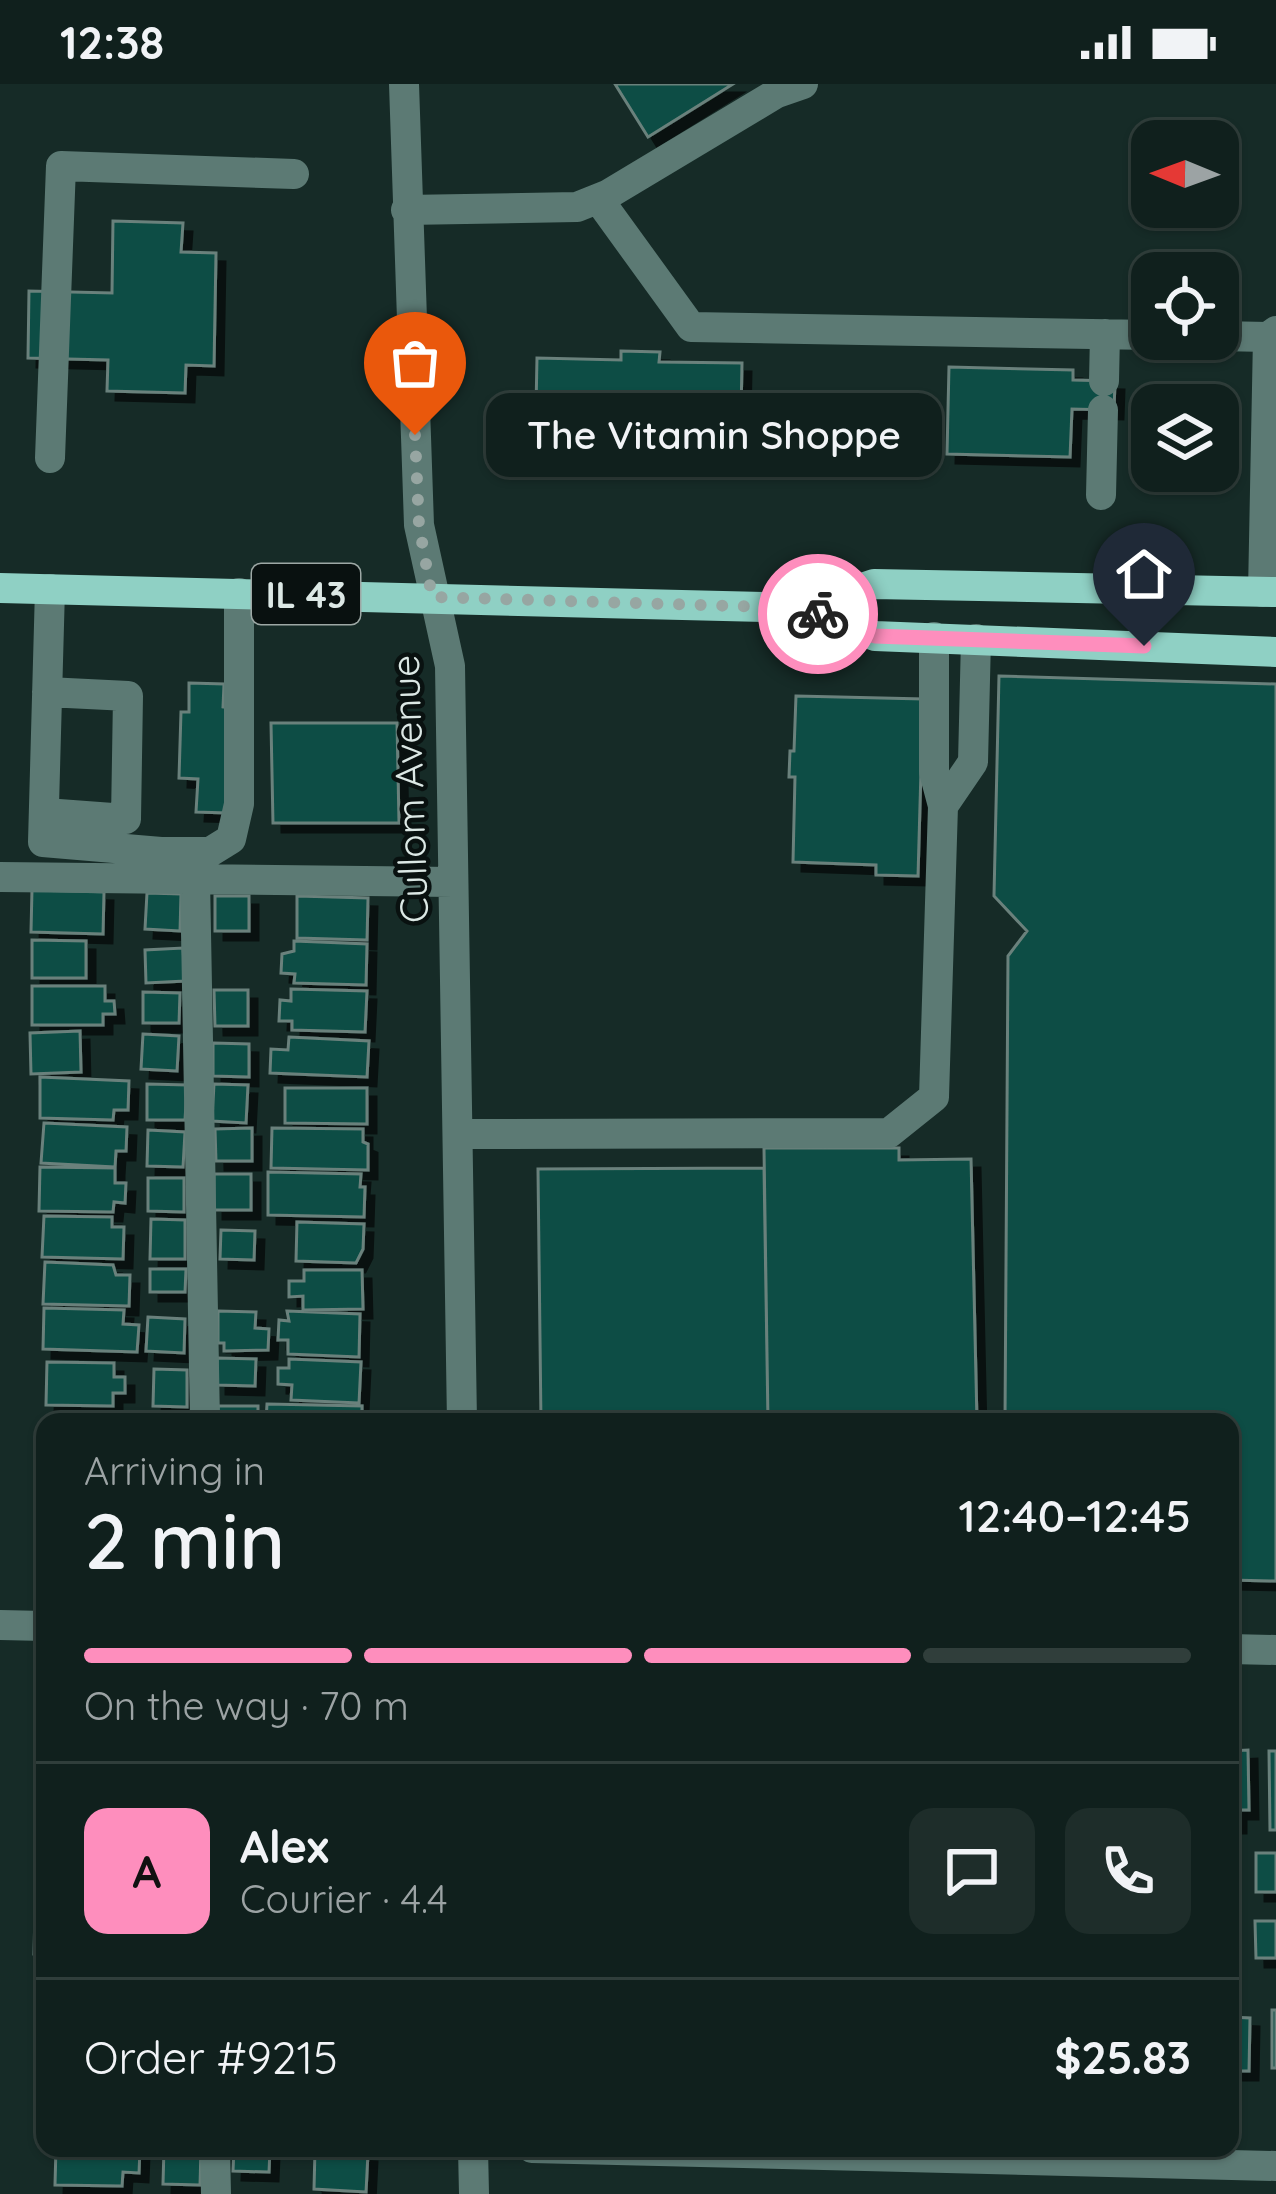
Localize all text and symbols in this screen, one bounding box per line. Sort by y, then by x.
text: 12:38 [60,14,164,70]
north arrow [1131,120,1239,228]
map controls [1131,120,1239,492]
button: locate [1131,252,1239,360]
pin [364,312,466,435]
icon: bag [382,330,448,396]
button: layers [1131,384,1239,492]
callout: The Vitamin Shoppe [487,393,943,477]
text: The Vitamin Shoppe [527,410,901,459]
pin [1093,523,1195,646]
icon: home [1111,541,1177,607]
courier [758,554,878,674]
road number: IL 43 [252,564,360,624]
icon: bike [785,581,851,647]
street label: Cullom Avenue [380,654,438,924]
text: Arriving in [84,1446,265,1495]
text: 12:40–12:45 [959,1487,1191,1543]
text: 2 min [84,1491,285,1589]
text: On the way · 70 m [84,1681,409,1730]
button: chat [909,1808,1035,1934]
button: phone [1065,1808,1191,1934]
text: Alex [240,1818,329,1874]
text: A [133,1843,161,1899]
text: Courier · 4.4 [240,1874,448,1923]
text: Order #9215 [84,2029,338,2085]
text: $25.83 [1054,2029,1191,2085]

